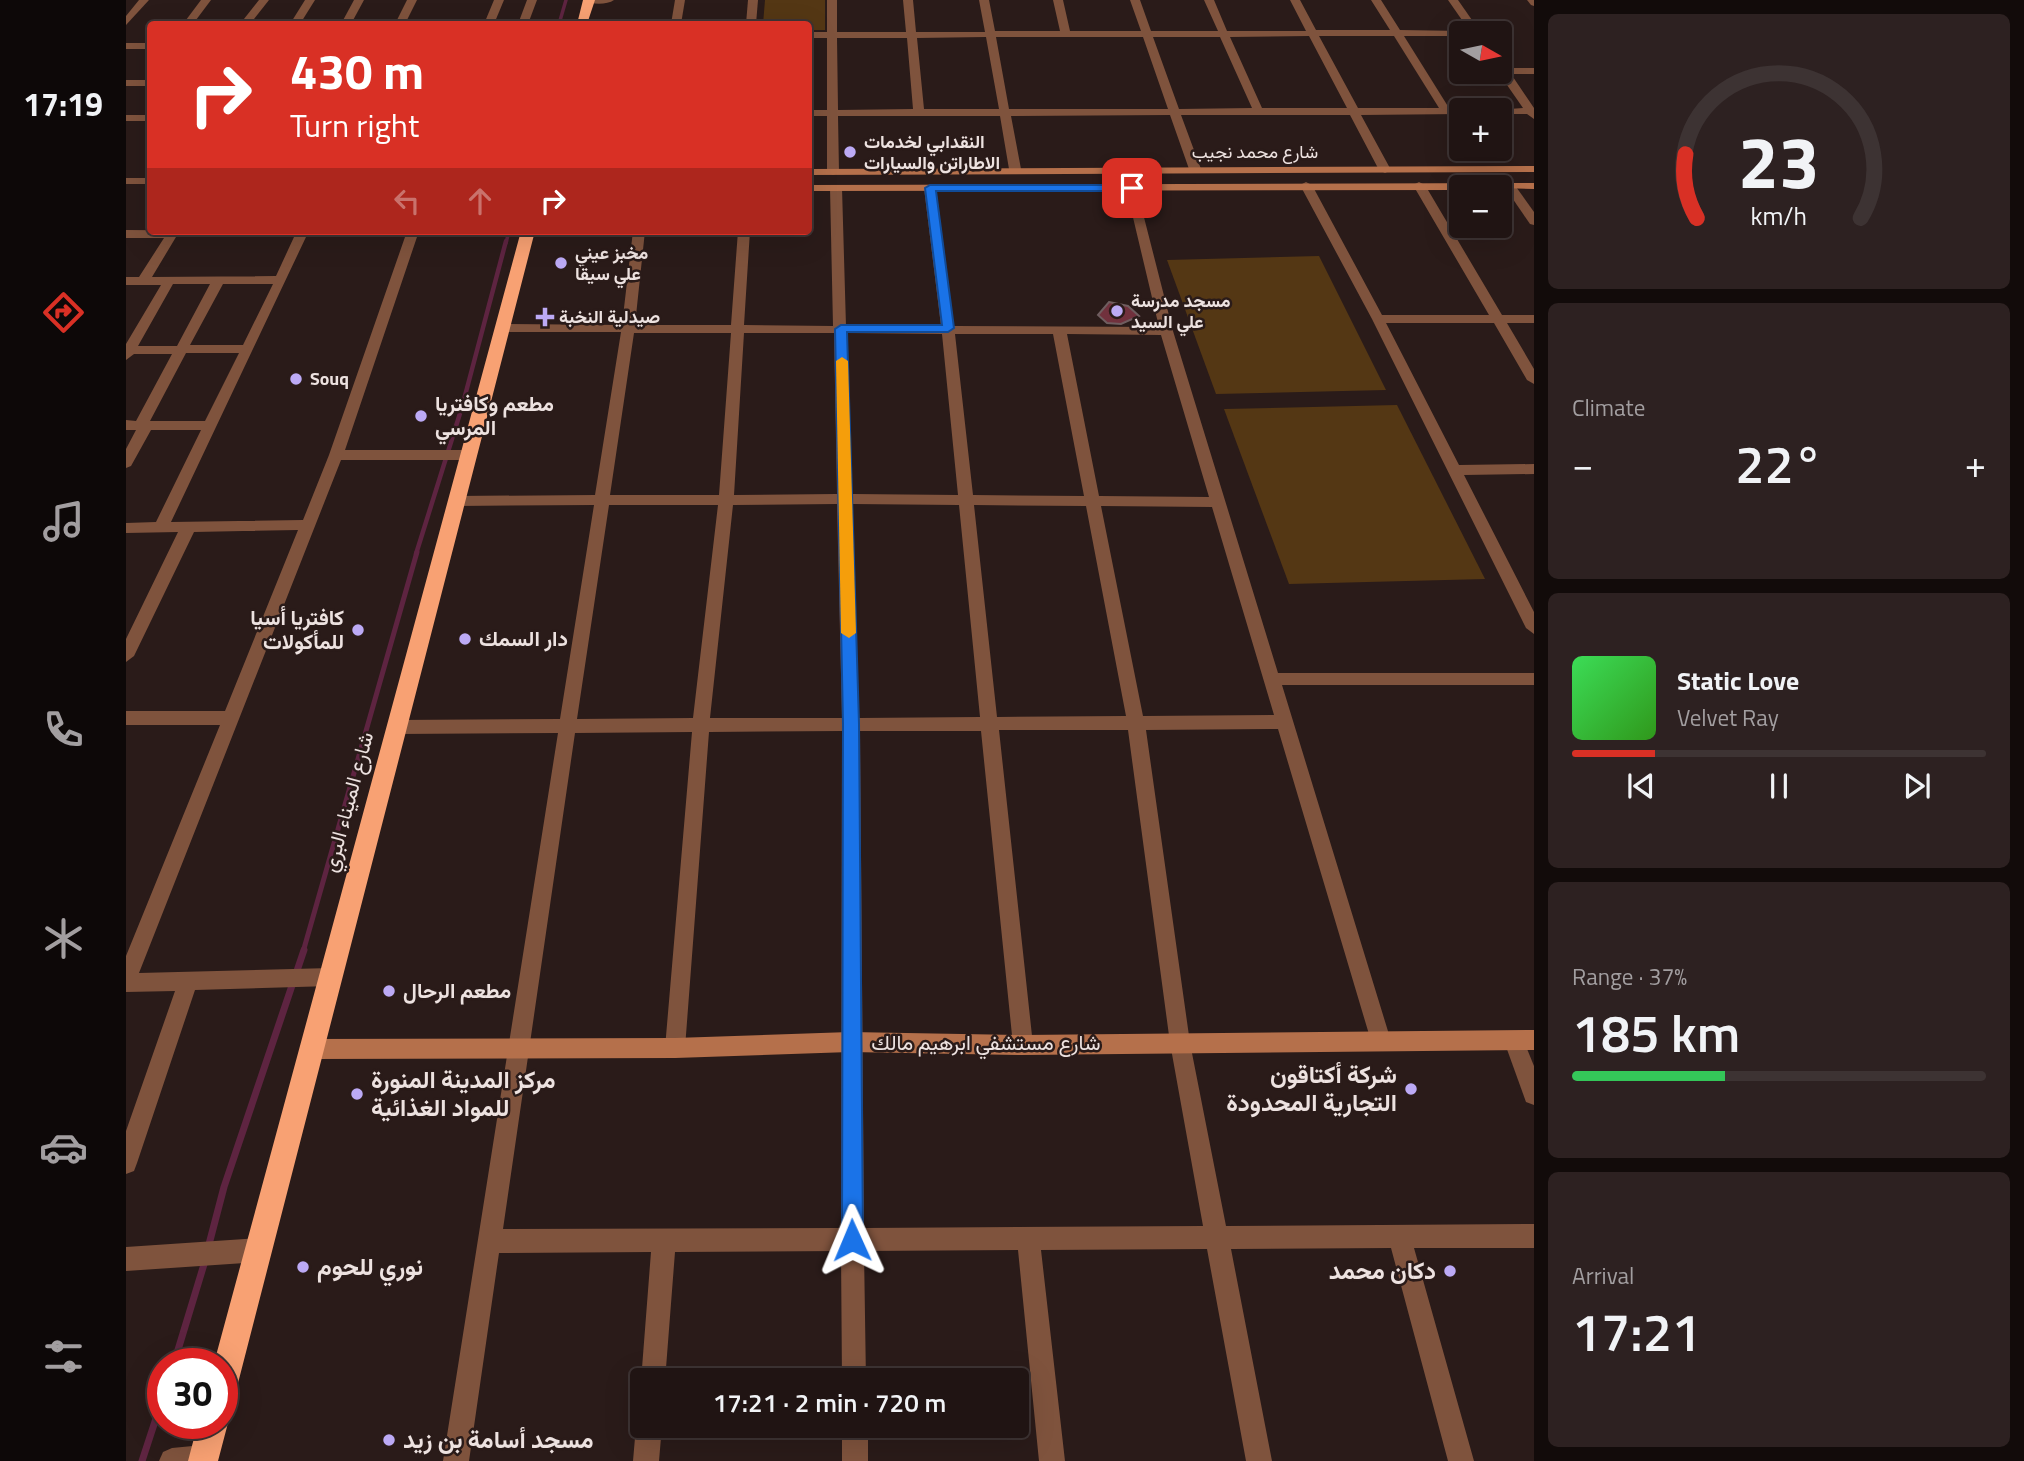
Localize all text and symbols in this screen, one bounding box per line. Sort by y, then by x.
north arrow [1449,21,1512,84]
map controls [1449,21,1512,238]
text: 430 m [290,33,424,108]
icon: right [175,49,266,140]
text: 17:19 [23,80,103,128]
button: + [1449,98,1512,161]
text: Turn right [290,101,419,149]
text: 23 [1738,106,1820,216]
place label: النقدابي لخدمات الاطاراتن والسيارات [864,128,1000,176]
street label: شارع محمد نجيب [1192,138,1318,165]
marker: النقدابي لخدمات الاطاراتن والسيارات [842,144,858,160]
pin [1102,158,1162,218]
icon: arrive [1113,169,1151,207]
button: − [1449,175,1512,238]
icon: left [388,182,426,220]
icon: ahead [461,182,499,220]
icon: right [534,182,572,220]
text: km/h [1751,197,1807,235]
place label: مخبز عيني علي سيقا [575,239,649,289]
marker: مخبز عيني علي سيقا [553,255,569,271]
place label: مسجد مدرسة علي السيد [1131,287,1231,337]
icon: directions [39,288,88,337]
place label: صيدلية النخبة [559,303,660,330]
marker: مسجد مدرسة علي السيد [1109,303,1125,319]
marker: صيدلية النخبة [537,309,553,325]
place label: Souq [310,365,349,392]
marker: Souq [288,371,304,387]
place label: مطعم وكافتريا المرسي [435,387,554,445]
text: Climate [1572,390,1645,425]
marker: مطعم وكافتريا المرسي [413,408,429,424]
text: 22° [1735,424,1823,503]
text: − [1572,435,1593,493]
text: + [1965,435,1986,493]
icon: music [39,497,88,546]
place label: كافتريا أسيا للمأكولات [250,601,344,657]
marker: كافتريا أسيا للمأكولات [350,622,366,638]
place label: دار السمك [479,622,568,654]
marker: دار السمك [457,631,473,647]
text: Static Love [1677,661,1799,700]
text: Velvet Ray [1677,700,1779,735]
icon: phone [39,705,88,754]
street label: شارع الميناء البري [313,728,383,876]
icon: previous [1622,767,1660,805]
icon: pause [1760,767,1798,805]
icon: next [1898,767,1936,805]
icon: climate [39,914,88,963]
text: Range · 37% [1572,959,1687,994]
place label: مطعم الرحال [403,974,511,1006]
marker: مطعم الرحال [381,983,397,999]
text: 185 km [1572,993,1740,1072]
street label: شارع مستشفي ابرهيم مالك [871,1026,1101,1060]
place label: شركة أكتاقون التجارية المحدودة [1226,1056,1397,1120]
place label: مركز المدينة المنورة للمواد الغذائية [371,1061,556,1125]
marker: شركة أكتاقون التجارية المحدودة [1403,1081,1419,1097]
marker: مركز المدينة المنورة للمواد الغذائية [349,1086,365,1102]
icon: car [39,1123,88,1172]
position arrow [815,1203,889,1277]
place label: نوري للحوم [317,1248,423,1287]
place label: دكان محمد [1329,1252,1436,1288]
text: Arrival [1572,1258,1634,1293]
marker: نوري للحوم [295,1259,311,1275]
marker: دكان محمد [1442,1263,1458,1279]
text: 17:21 [1572,1292,1701,1371]
icon: filters [39,1332,88,1381]
speed limit sign: 30 [147,1348,238,1439]
text: 17:21 · 2 min · 720 m [713,1383,946,1422]
place label: مسجد أسامة بن زيد [403,1421,594,1457]
marker: مسجد أسامة بن زيد [381,1432,397,1448]

